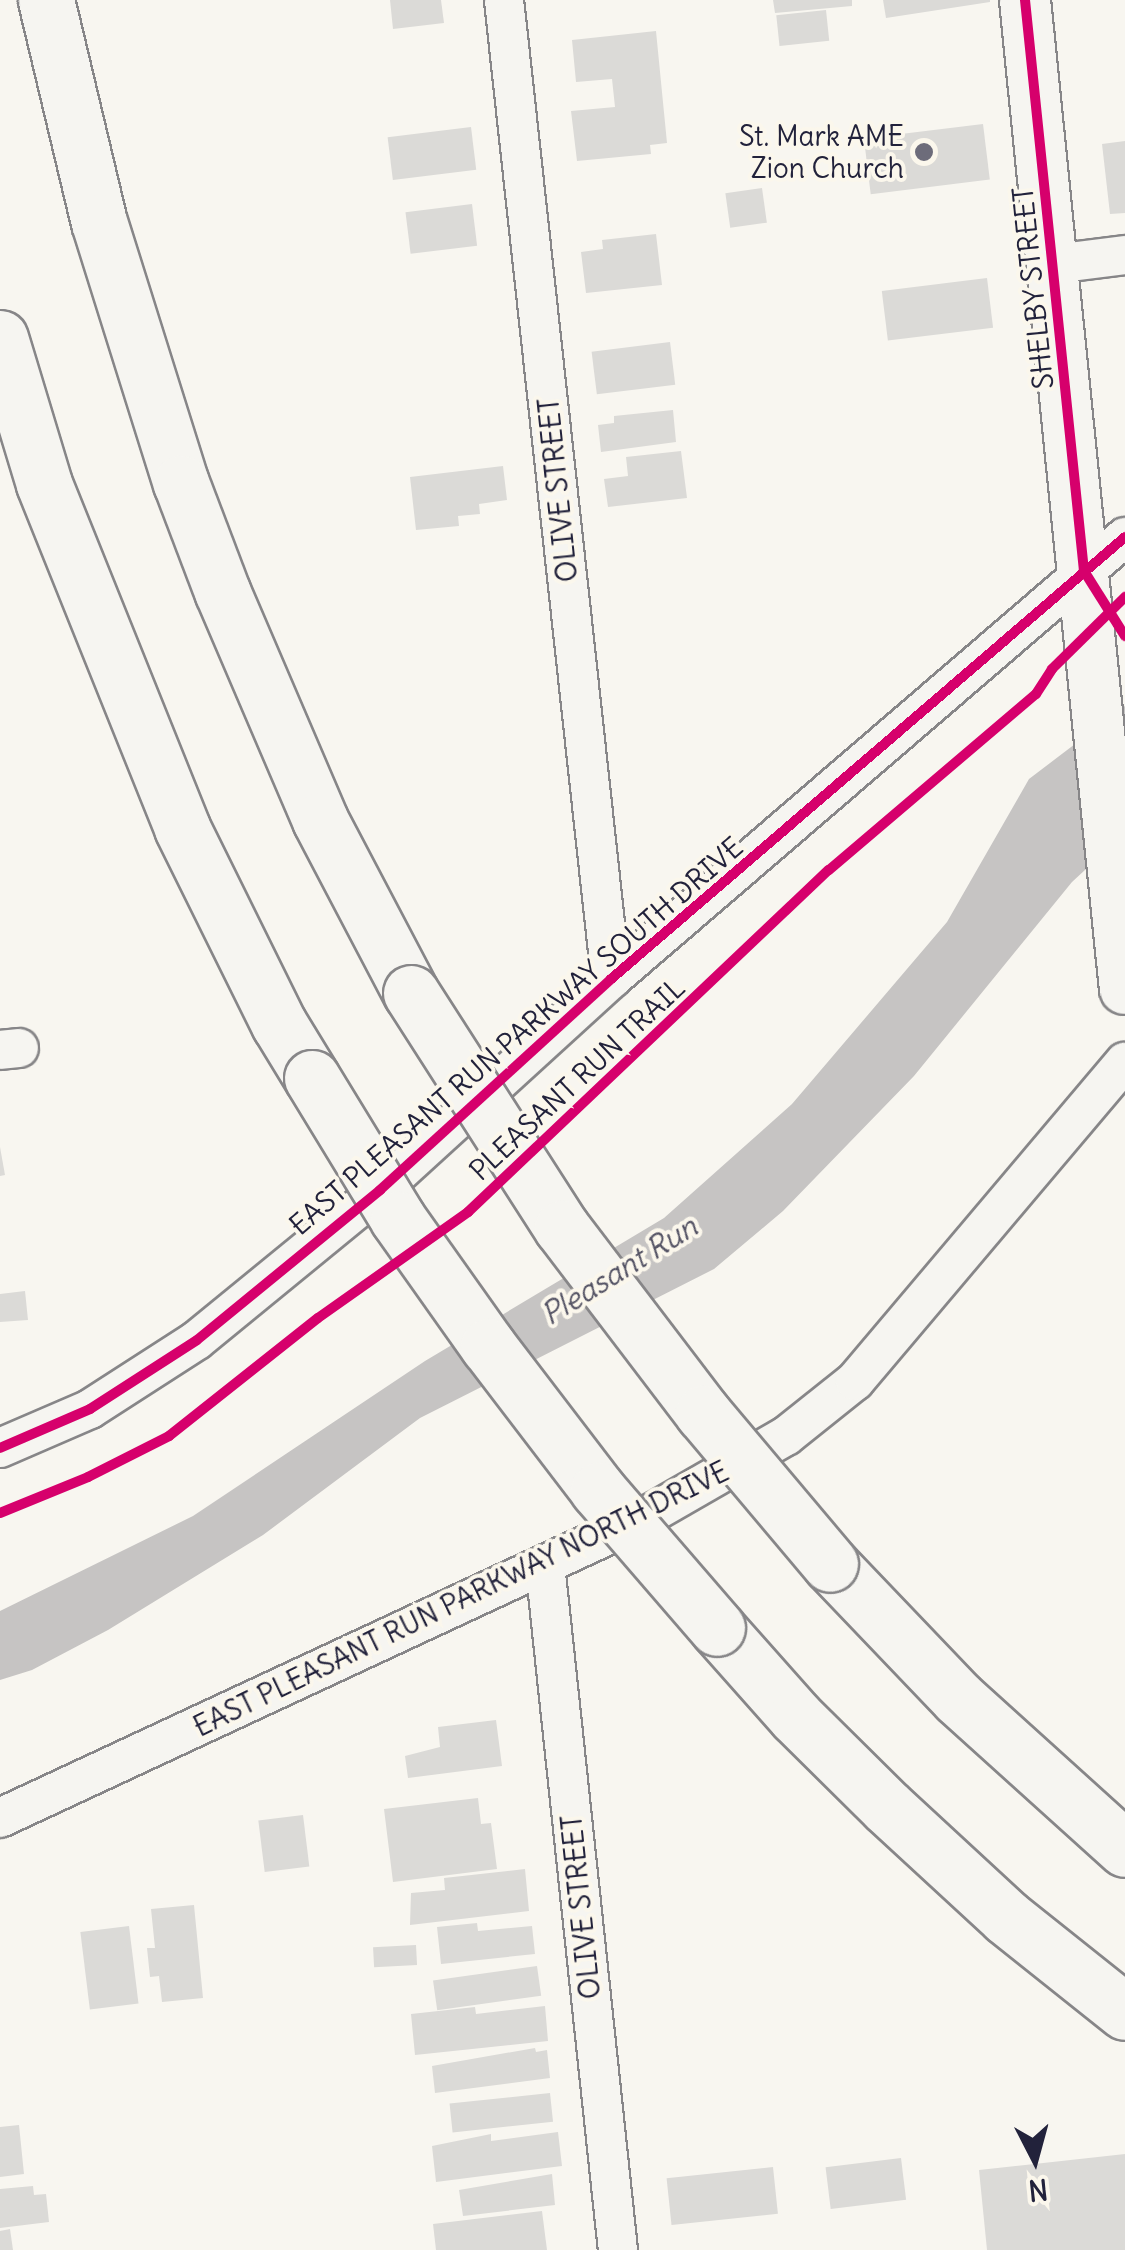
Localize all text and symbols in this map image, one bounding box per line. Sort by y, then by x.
place label: St. Mark AME Zion Church [739,119,904,185]
marker: St. Mark AME Zion Church [913,141,935,163]
street label: SHELBY STREET [1006,185,1060,391]
street label: OLIVE STREET [532,396,584,584]
street label: EAST PLEASANT RUN PARKWAY SOUTH DRIVE [283,830,749,1242]
street label: PLEASANT RUN TRAIL [463,971,691,1187]
water label: Pleasant Run [534,1208,704,1332]
street label: EAST PLEASANT RUN PARKWAY NORTH DRIVE [188,1454,734,1744]
street label: OLIVE STREET [555,1813,607,2001]
north arrow [985,2110,1085,2210]
text: N [1027,2171,1050,2209]

